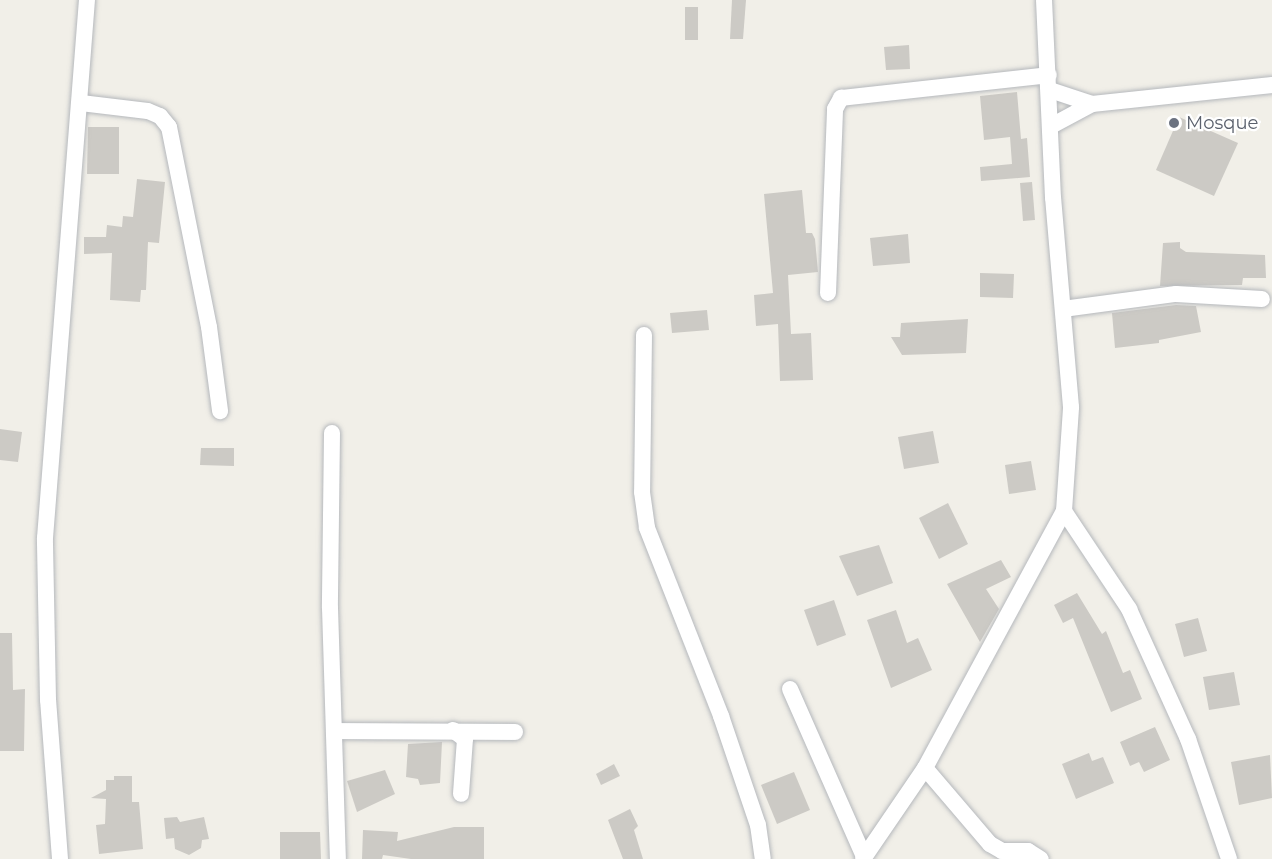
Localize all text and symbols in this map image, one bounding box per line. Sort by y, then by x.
place label: Mosque [1186,112,1258,134]
marker: Mosque [1167,116,1181,130]

